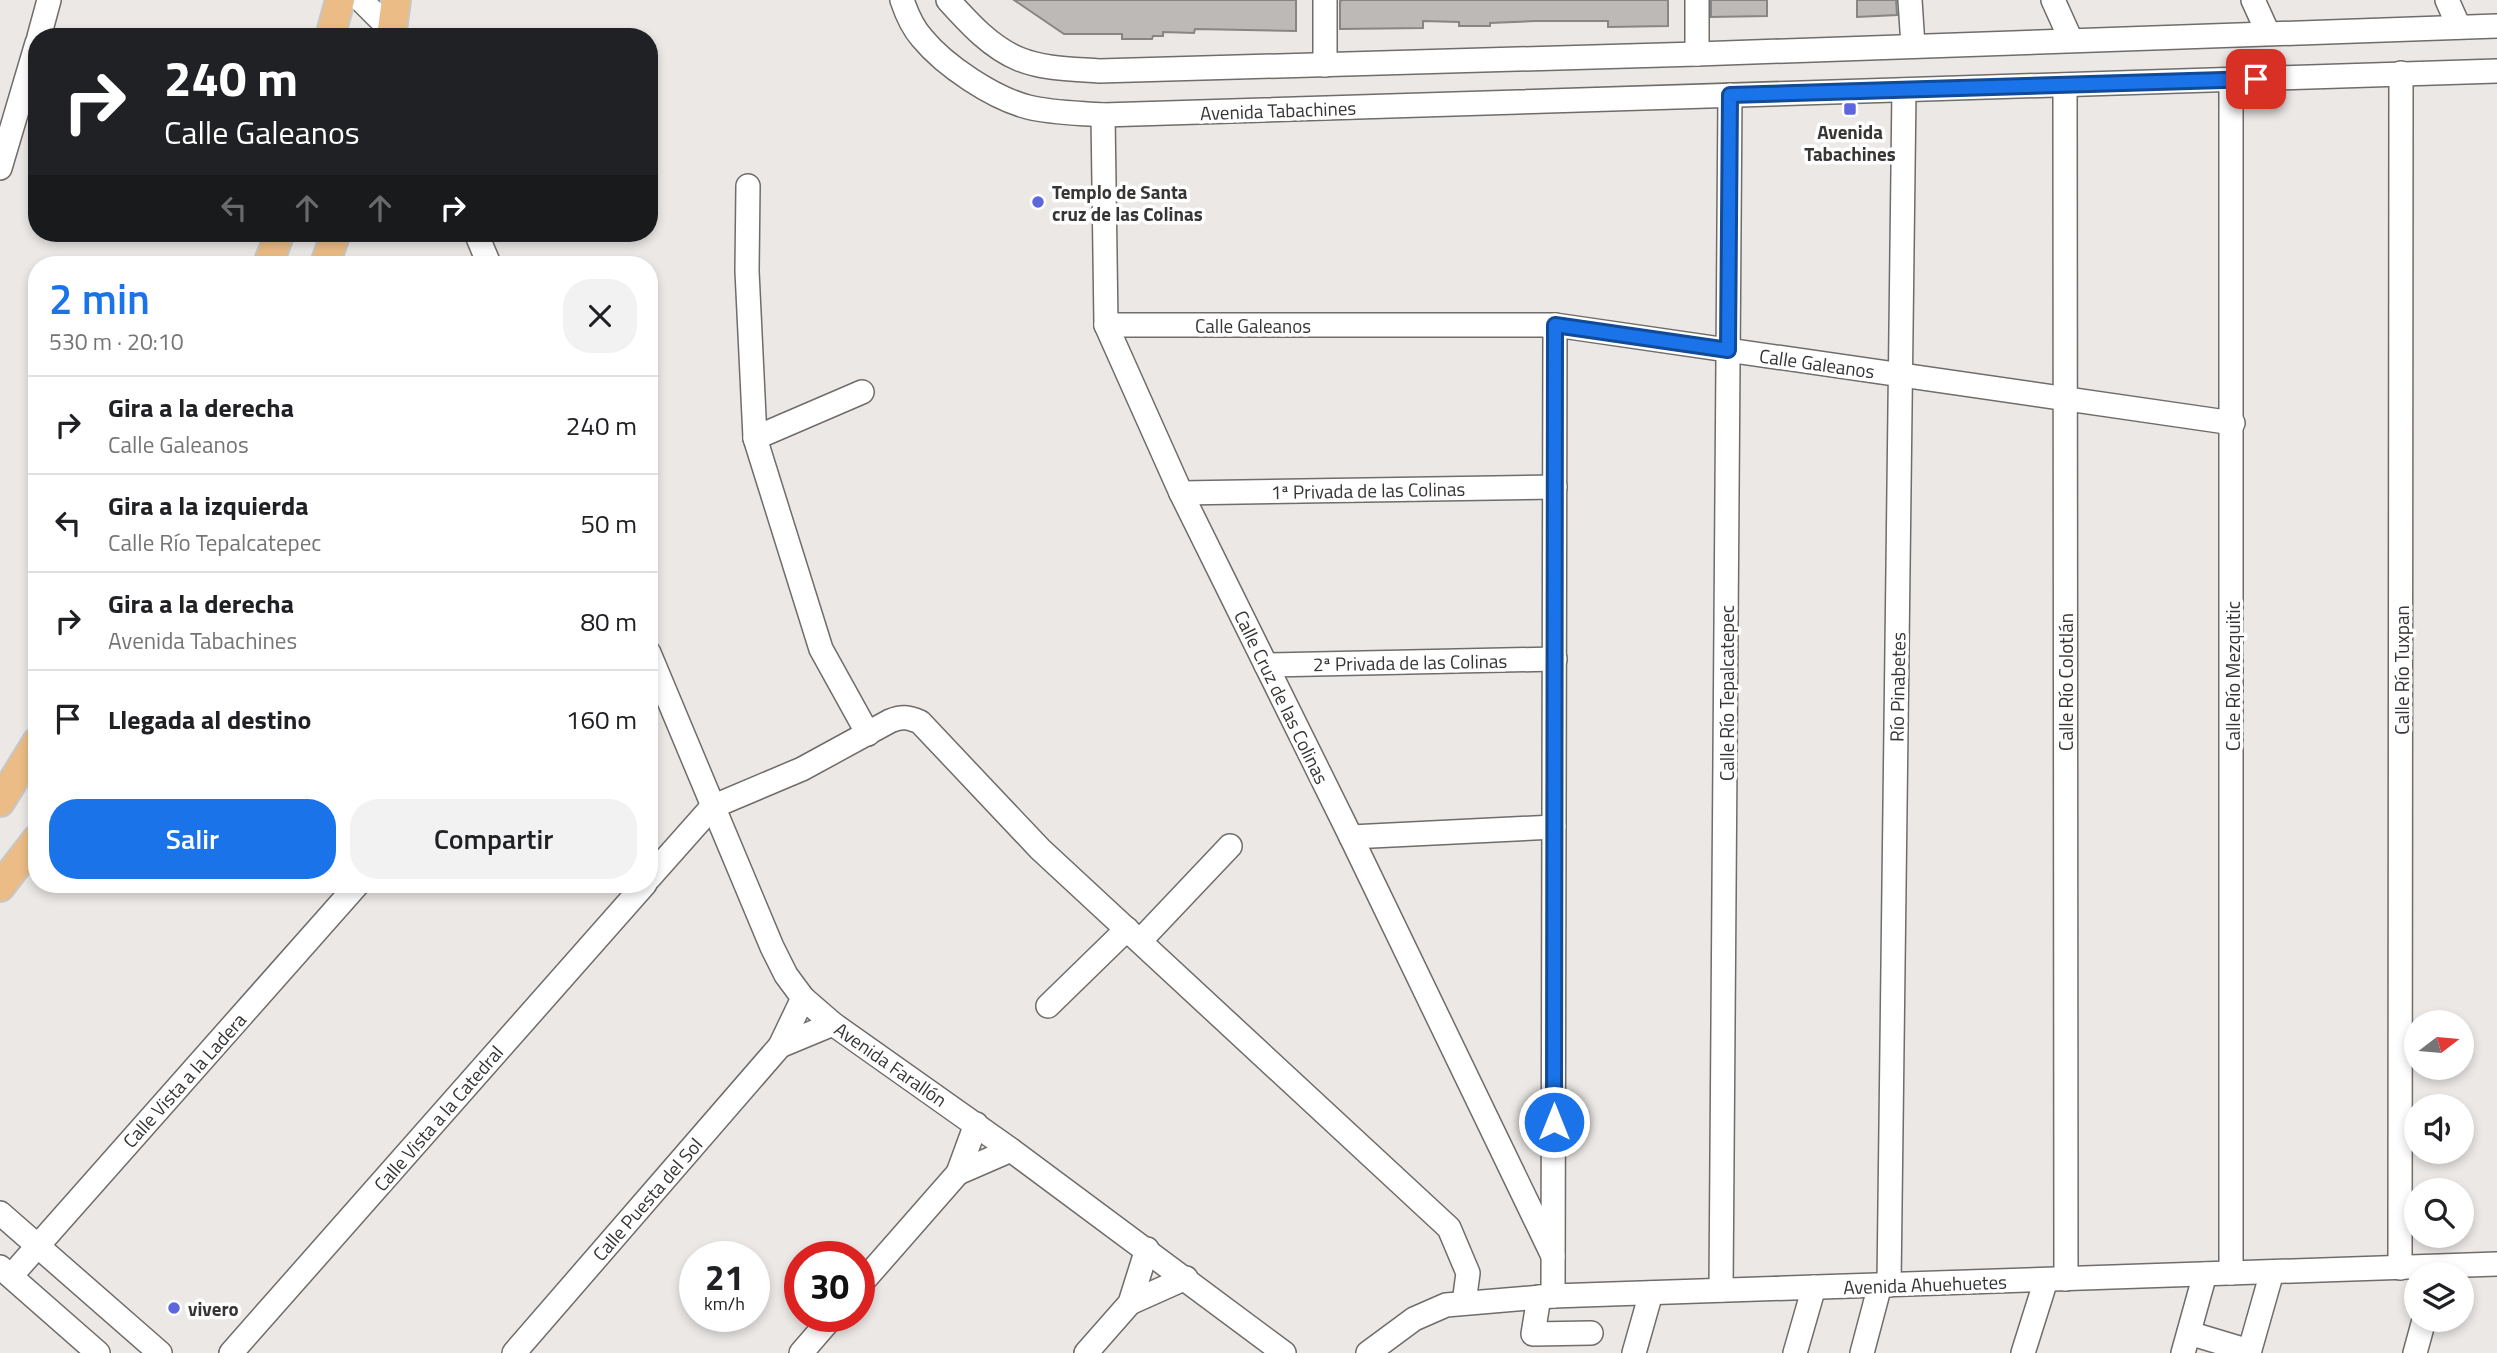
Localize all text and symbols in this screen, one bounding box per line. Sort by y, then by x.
text: 240 m [164,40,298,115]
pin [2226,49,2286,109]
icon: right [49,56,140,147]
icon: arrive [2237,60,2275,98]
street label: Avenida Tabachines [1199,93,1357,127]
marker: Avenida Tabachines [1842,101,1858,117]
text: Calle Galeanos [164,108,360,156]
place label: Avenida Tabachines [1804,117,1896,168]
place label: Templo de Santa cruz de las Colinas [1052,177,1203,228]
icon: left [215,189,253,227]
icon: ahead [288,189,326,227]
icon: ahead [361,189,399,227]
icon: right [434,189,472,227]
marker: Templo de Santa cruz de las Colinas [1030,194,1046,210]
text: 2 min [49,266,150,330]
button: close [563,279,637,353]
street label: Calle Galeanos [1195,311,1311,340]
text: 530 m · 20:10 [49,324,184,359]
street label: Calle Galeanos [1757,341,1877,385]
text: Gira a la derecha [108,388,294,427]
icon: right [49,406,87,444]
text: 240 m [566,406,637,445]
text: Calle Galeanos [108,427,249,462]
street label: 1ª Privada de las Colinas [1271,474,1466,506]
text: Gira a la izquierda [108,486,309,525]
icon: left [49,504,87,542]
text: 50 m [580,504,637,543]
text: Calle Río Tepalcatepec [108,525,321,560]
text: Gira a la derecha [108,584,294,623]
street label: Calle Río Mezquitic [2218,601,2247,751]
icon: right [49,602,87,640]
text: 80 m [580,602,637,641]
street label: Calle Cruz de las Colinas [1227,605,1337,789]
street label: Calle Río Tepalcatepec [1712,605,1741,781]
street label: Calle Río Tuxpan [2387,605,2416,735]
street label: Calle Río Colotlán [2051,613,2080,751]
text: Avenida Tabachines [108,623,297,658]
street label: Río Pinabetes [1882,632,1912,742]
street label: 2ª Privada de las Colinas [1313,646,1508,678]
icon: arrive [49,700,87,738]
text: Llegada al destino [108,700,311,739]
text: 160 m [566,700,637,739]
button: Salir [49,799,336,879]
button: Compartir [350,799,637,879]
street label: Calle Vista a la Ladera [115,1006,253,1154]
north arrow [2404,1010,2474,1080]
map controls [2404,1010,2474,1332]
street label: Avenida Farallón [829,1014,953,1114]
street label: Calle Vista a la Catedral [366,1039,510,1197]
position arrow [1517,1085,1591,1159]
button: sound [2404,1094,2474,1164]
street label: Calle Puesta del Sol [585,1131,709,1267]
button: search [2404,1178,2474,1248]
speed limit sign: 30 [784,1241,875,1332]
text: 21 [705,1250,744,1304]
button: layers [2404,1262,2474,1332]
street label: Avenida Ahuehuetes [1843,1267,2008,1301]
text: km/h [704,1290,745,1317]
place label: vivero [188,1294,239,1323]
marker: vivero [166,1300,182,1316]

